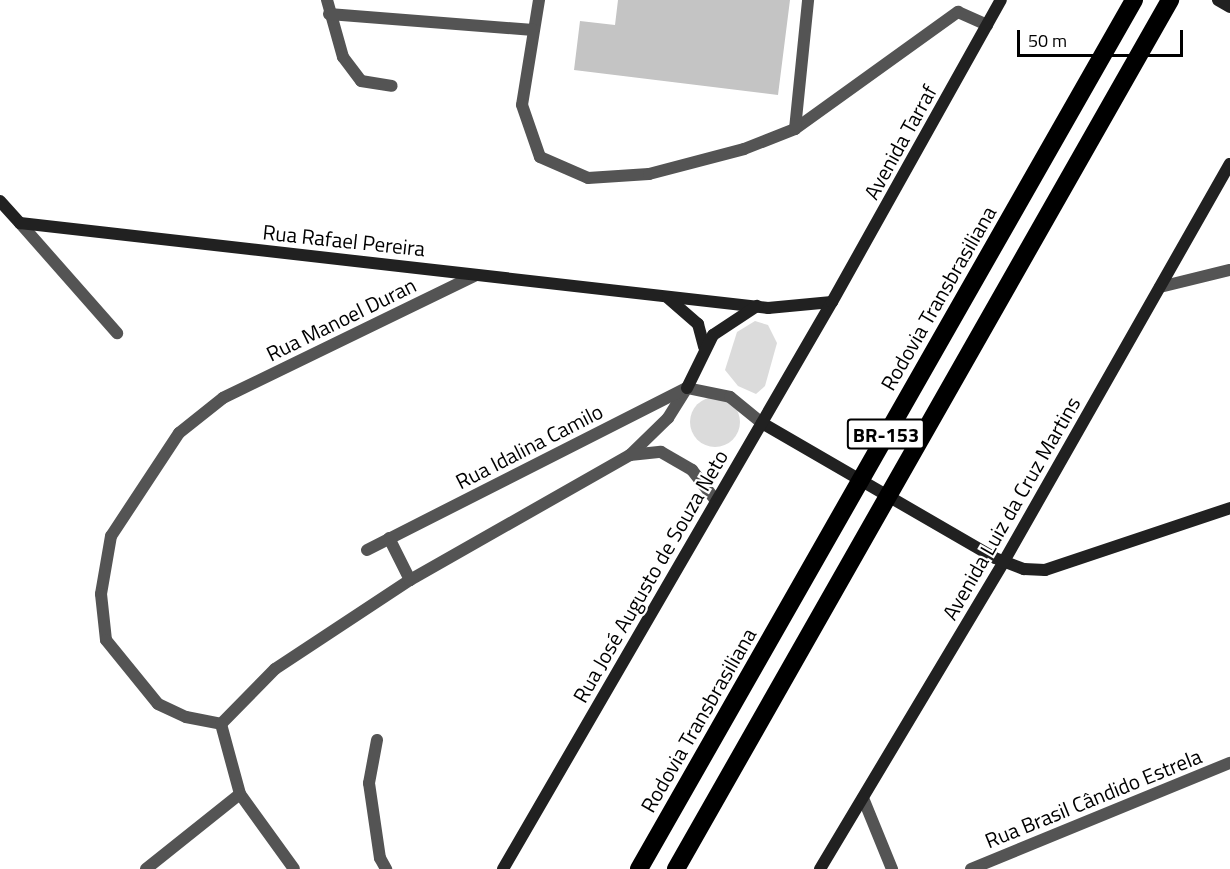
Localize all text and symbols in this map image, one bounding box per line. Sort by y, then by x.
scale bar [1020,18,1186,56]
text: 50 m [1028,27,1067,54]
street label: Avenida Tarraf [858,81,942,203]
street label: Rodovia Transbrasiliana [875,201,1001,395]
street label: Rua Rafael Pereira [262,219,426,261]
street label: Rua Manoel Duran [262,272,420,366]
street label: Avenida Luiz da Cruz Martins [937,392,1085,624]
street label: Rua Idalina Camilo [451,398,607,494]
road number: BR-153 [846,417,926,451]
street label: Rua José Augusto de Souza Neto [567,445,733,707]
street label: Rodovia Transbrasiliana [635,623,761,817]
street label: Rua Brasil Cândido Estrela [981,743,1205,853]

